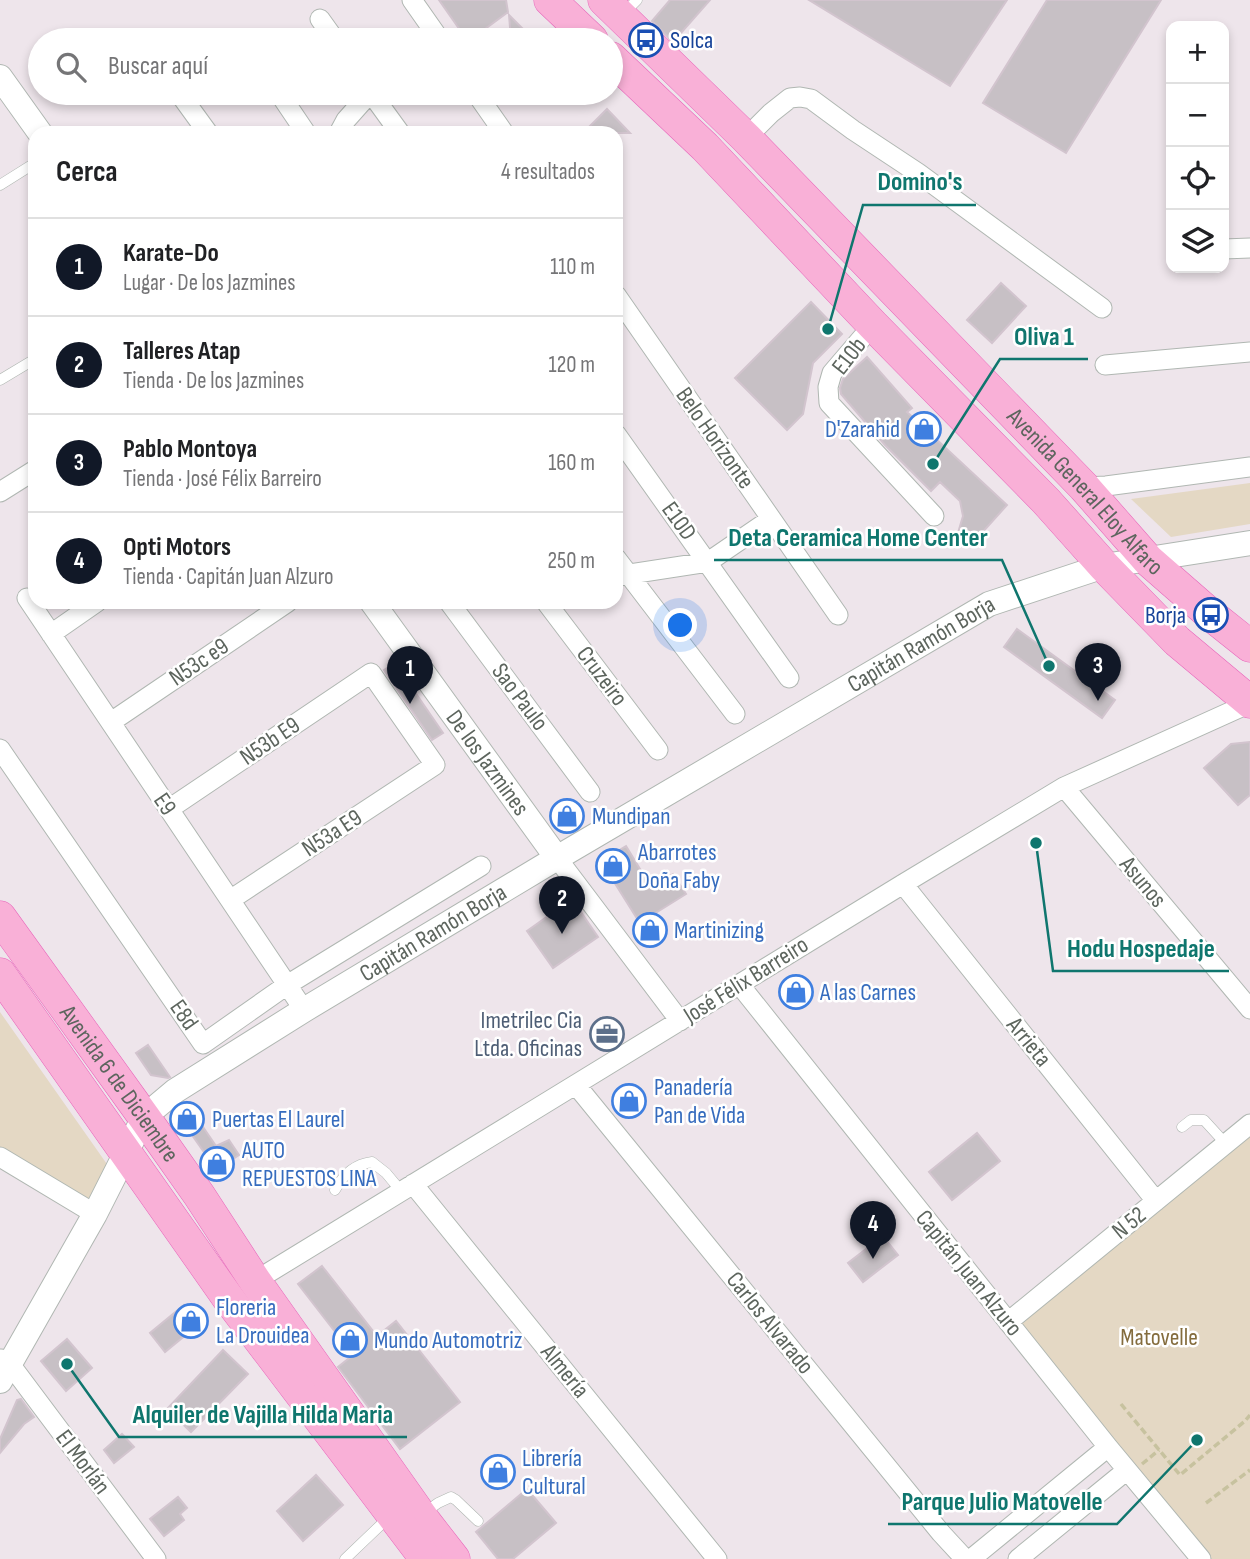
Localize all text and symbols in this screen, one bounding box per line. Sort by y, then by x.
bus stop icon: Solca [627,21,665,59]
map controls [1166,21,1229,273]
button: + [1166,21,1229,84]
place label: Solca [670,26,713,55]
search box [28,28,623,105]
icon: search [52,48,90,86]
text: Buscar aquí [108,51,208,82]
button: − [1166,84,1229,147]
button: locate [1166,147,1229,210]
text: Cerca [56,154,118,190]
text: 4 resultados [501,158,595,186]
callout: Domino's [863,158,976,205]
text: Domino's [878,167,962,198]
button: layers [1166,210,1229,273]
text: Karate-Do [123,238,219,269]
text: 1 [74,253,84,281]
text: 110 m [550,253,595,281]
text: Lugar · De los Jazmines [123,269,296,297]
callout: Oliva 1 [1000,312,1088,359]
text: Oliva 1 [1014,322,1074,353]
street label: E10b [826,332,872,380]
text: Talleres Atap [123,336,241,367]
text: 2 [74,351,84,379]
text: 120 m [549,351,595,379]
text: Tienda · De los Jazmines [123,367,304,395]
street label: Belo Horizonte [669,382,761,494]
street label: Avenida General Eloy Alfaro [1000,401,1169,581]
shop icon: D'Zarahid [905,410,943,448]
place label: D'Zarahid [825,415,900,444]
text: Pablo Montoya [123,434,257,465]
text: 3 [74,449,84,477]
text: 160 m [548,449,595,477]
text: Tienda · José Félix Barreiro [123,465,322,493]
street label: E10D [655,496,703,546]
callout: Deta Ceramica Home Center [714,513,1002,560]
text: Deta Ceramica Home Center [728,523,988,554]
text: Opti Motors [123,532,231,563]
text: 4 [74,547,84,575]
text: 250 m [548,547,595,575]
text: Tienda · Capitán Juan Alzuro [123,563,333,591]
street label: Capitán Ramón Borja [842,589,1000,699]
bus stop icon: Borja [1192,596,1230,634]
place label: Borja [1145,601,1186,630]
your location [663,608,697,642]
street label: N53c e9 [164,632,234,692]
street label: Cruzeiro [570,640,634,712]
pin: 3 [1075,643,1121,701]
pin: 1 [387,646,433,704]
street label: Sao Paulo [485,658,555,736]
street label: De los Jazmines [440,704,536,821]
street label: N53b E9 [234,710,306,772]
street label: E9 [147,787,183,821]
shop icon: Mundipan [548,797,586,835]
place label: Mundipan [592,802,670,831]
street label: N53a E9 [297,803,367,863]
place label: Abarrotes Doña Faby [637,838,720,895]
shop icon: Abarrotes Doña Faby [594,847,632,885]
street label: Asunos [1113,850,1173,913]
pin: 2 [539,876,585,934]
street label: Capitán Ramón Borja [354,877,512,988]
shop icon: Martinizing [631,911,669,949]
place label: Martinizing [674,916,764,945]
callout: Hodu Hospedaje [1053,924,1229,971]
street label: José Félix Barreiro [677,930,814,1030]
text: Hodu Hospedaje [1067,934,1215,965]
shop icon: A las Carnes [777,973,815,1011]
place label: A las Carnes [819,978,916,1007]
street label: E8d [163,994,205,1036]
street label: Avenida 6 de Diciembre [53,999,186,1167]
place label: Imetrilec Cia Ltda. Oficinas [474,1006,582,1063]
street label: Arrieta [1000,1011,1058,1072]
office icon: Imetrilec Cia Ltda. Oficinas [588,1015,626,1053]
place label: Panadería Pan de Vida [654,1073,745,1130]
shop icon: Panadería Pan de Vida [610,1082,648,1120]
shop icon: Puertas El Laurel [168,1100,206,1138]
place label: Puertas El Laurel [212,1105,345,1134]
place label: AUTO REPUESTOS LINA [241,1136,377,1193]
shop icon: AUTO REPUESTOS LINA [198,1145,236,1183]
pin: 4 [850,1201,896,1259]
street label: N 52 [1106,1201,1152,1245]
street label: Capitán Juan Alzuro [909,1204,1029,1342]
street label: Carlos Alvarado [720,1266,820,1380]
place label: Floreria La Drouidea [216,1293,310,1350]
shop icon: Floreria La Drouidea [172,1302,210,1340]
shop icon: Mundo Automotriz [331,1321,369,1359]
park label: Matovelle [1120,1323,1198,1352]
place label: Mundo Automotriz [374,1326,523,1355]
street label: Almería [534,1338,595,1404]
callout: Alquiler de Vajilla Hilda Maria [119,1390,407,1437]
text: Alquiler de Vajilla Hilda Maria [132,1400,393,1431]
street label: El Morlán [49,1424,117,1500]
place label: Librería Cultural [522,1444,586,1501]
shop icon: Librería Cultural [479,1453,517,1491]
callout: Parque Julio Matovelle [888,1477,1117,1524]
text: Parque Julio Matovelle [901,1487,1103,1518]

